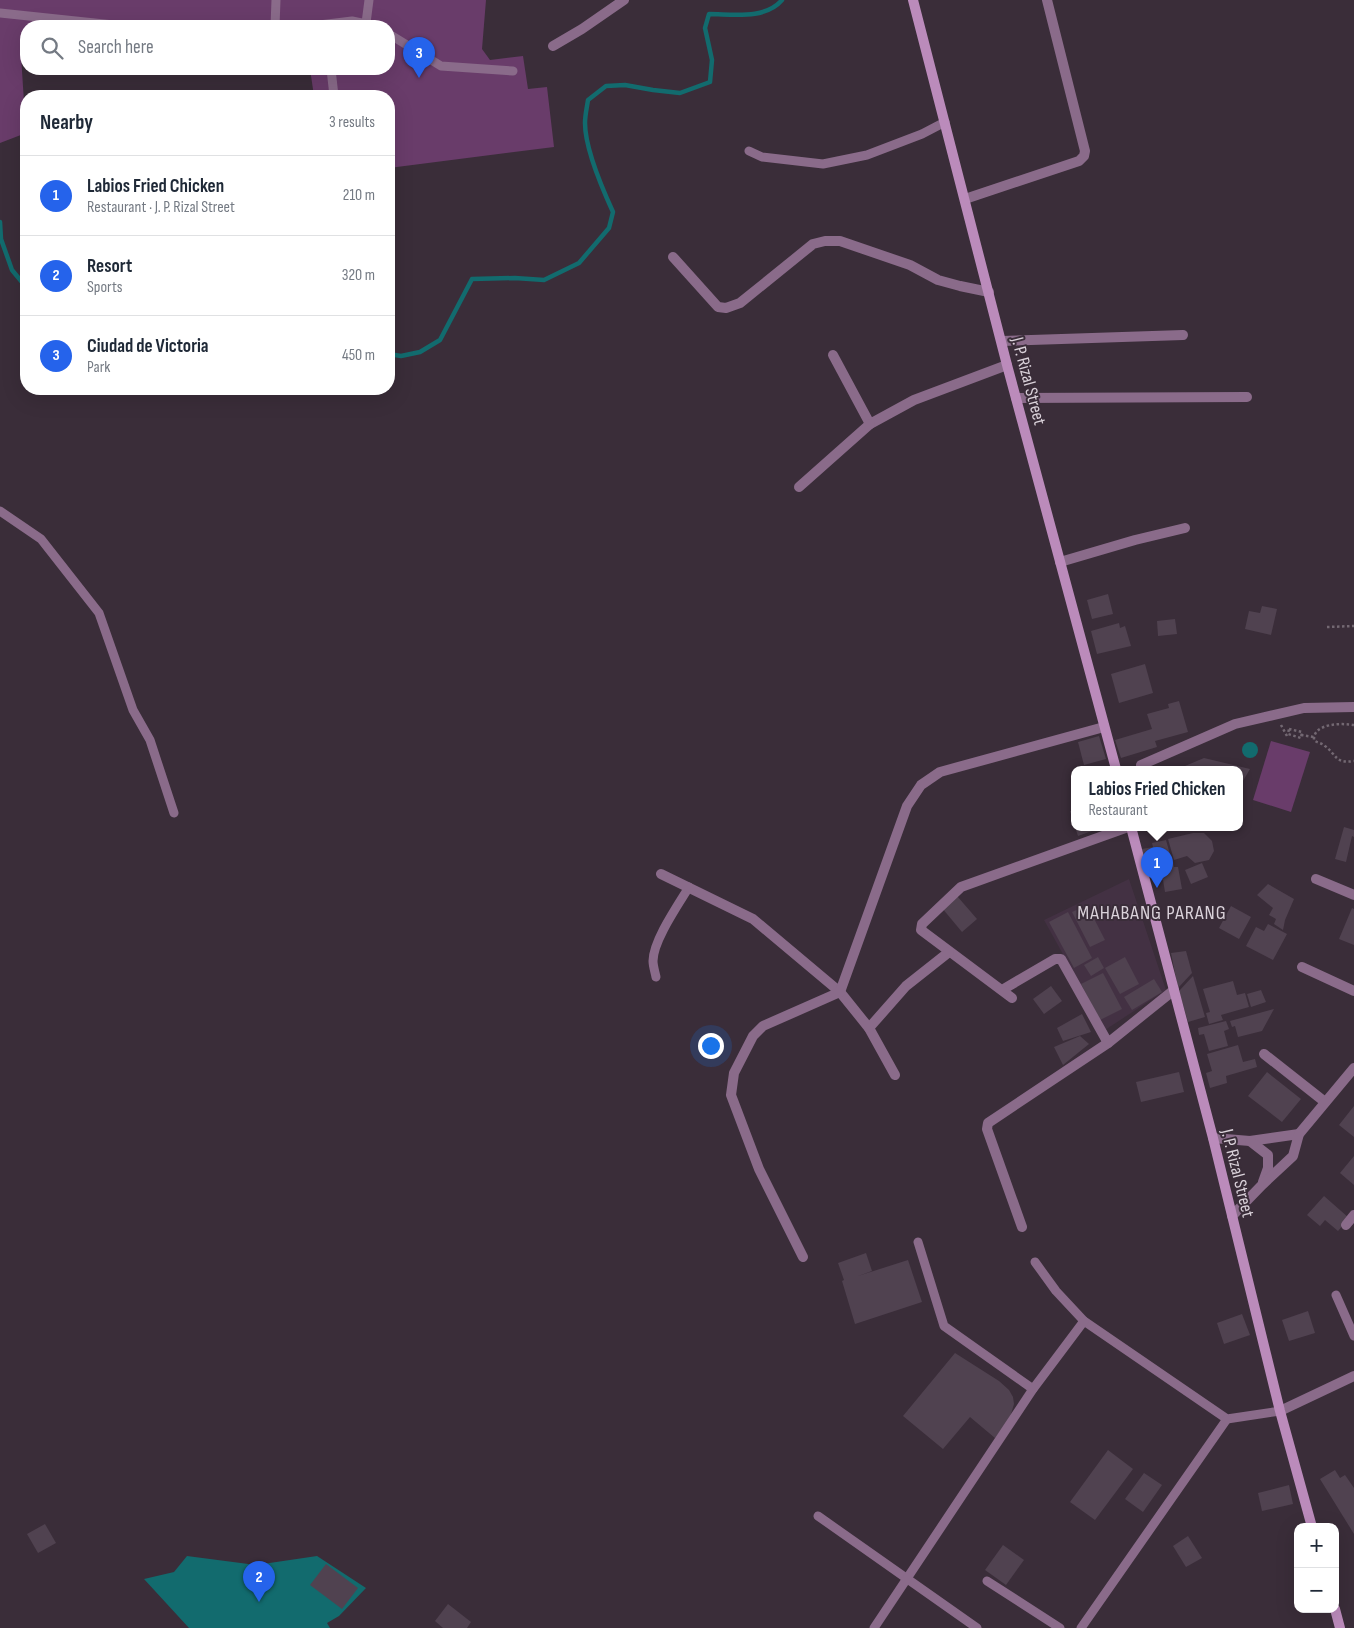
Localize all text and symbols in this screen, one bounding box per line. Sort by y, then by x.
search box [20,20,395,75]
icon: search [38,34,66,62]
text: Search here [78,36,154,59]
pin: 3 [403,37,435,78]
text: Nearby [40,110,93,135]
text: 3 results [329,113,375,132]
text: Labios Fried Chicken [87,175,224,198]
text: 1 [53,186,59,205]
text: 210 m [343,186,375,205]
text: Restaurant · J. P. Rizal Street [87,198,235,217]
text: Resort [87,255,132,278]
text: 2 [52,266,60,285]
text: 320 m [342,266,375,285]
text: Sports [87,278,122,297]
street label: J. P. Rizal Street [1006,334,1050,428]
text: Ciudad de Victoria [87,335,209,358]
text: 3 [52,346,60,365]
text: 450 m [342,346,375,365]
text: Park [87,358,110,377]
popup [1071,766,1243,831]
text: Labios Fried Chicken [1088,778,1226,801]
text: Restaurant [1088,801,1148,820]
pin: 1 [1141,847,1173,888]
district label: MAHABANG PARANG [1077,901,1227,925]
your location [698,1033,724,1059]
street label: J. P. Rizal Street [1216,1126,1259,1220]
map controls [1294,1523,1339,1613]
button: + [1294,1523,1339,1568]
pin: 2 [243,1561,275,1602]
button: − [1294,1568,1339,1613]

